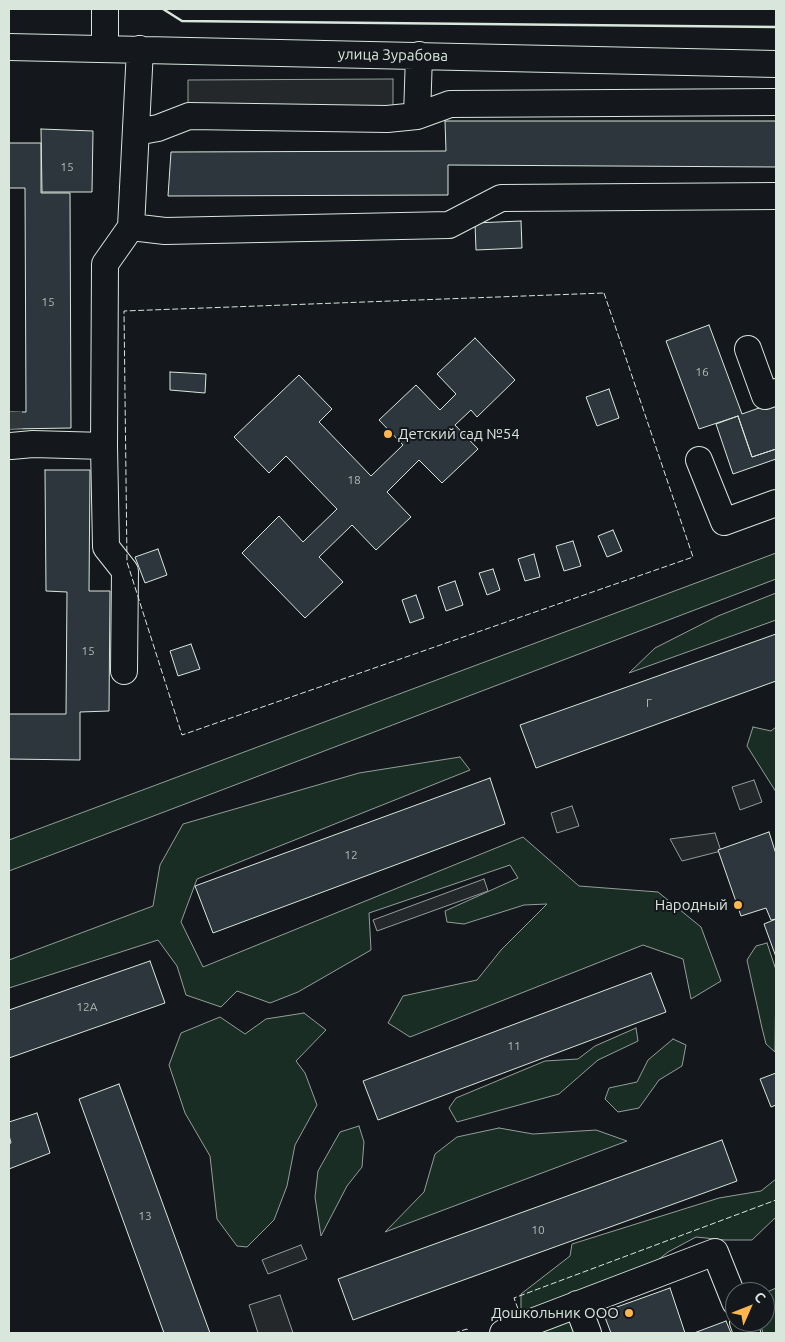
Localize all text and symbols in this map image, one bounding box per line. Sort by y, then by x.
street label: улица Зурабова [338,45,448,65]
house number: 15 [60,160,74,174]
house number: 15 [41,295,55,309]
house number: 16 [695,365,709,379]
place label: Детский сад №54 [398,425,520,443]
marker: Детский сад №54 [382,428,394,440]
house number: 18 [347,473,361,487]
house number: 15 [81,644,95,658]
house number: Г [646,696,652,710]
house number: 12 [344,848,358,862]
place label: Народный [655,896,728,914]
marker: Народный [732,899,744,911]
house number: 12А [76,1000,98,1014]
house number: 11 [507,1039,521,1053]
house number: 13 [138,1209,152,1223]
house number: 10 [531,1223,545,1237]
north arrow [725,1282,775,1332]
text: С [751,1288,769,1306]
place label: Дошкольник ООО [491,1304,619,1322]
marker: Дошкольник ООО [623,1307,635,1319]

